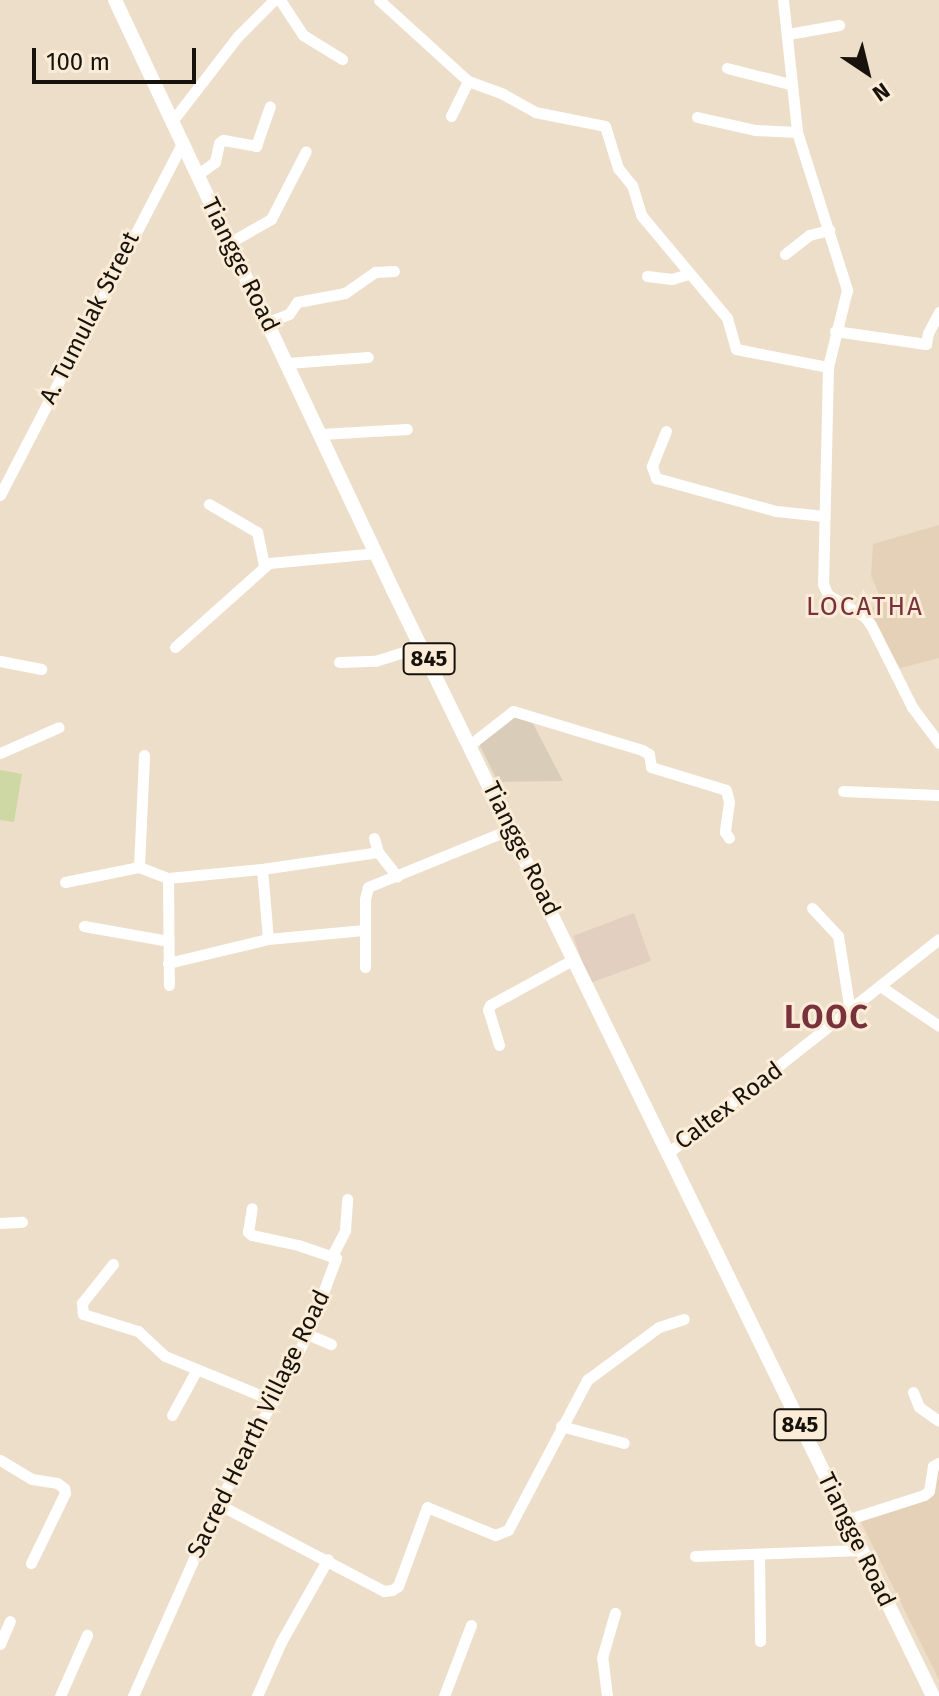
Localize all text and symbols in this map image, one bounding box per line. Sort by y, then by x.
scale bar [36,32,200,82]
north arrow [827,32,907,112]
text: 100 m [46,48,110,76]
text: N [867,77,895,107]
street label: Tiangge Road [195,193,285,337]
street label: A. Tumulak Street [34,227,146,409]
district label: LOCATHA [806,591,924,623]
road number: 845 [401,641,457,677]
street label: Tiangge Road [476,777,566,921]
district label: LOOC [784,998,870,1036]
street label: Caltex Road [669,1056,789,1156]
street label: Sacred Hearth Village Road [182,1285,336,1563]
road number: 845 [772,1407,828,1443]
street label: Tiangge Road [811,1468,901,1612]

